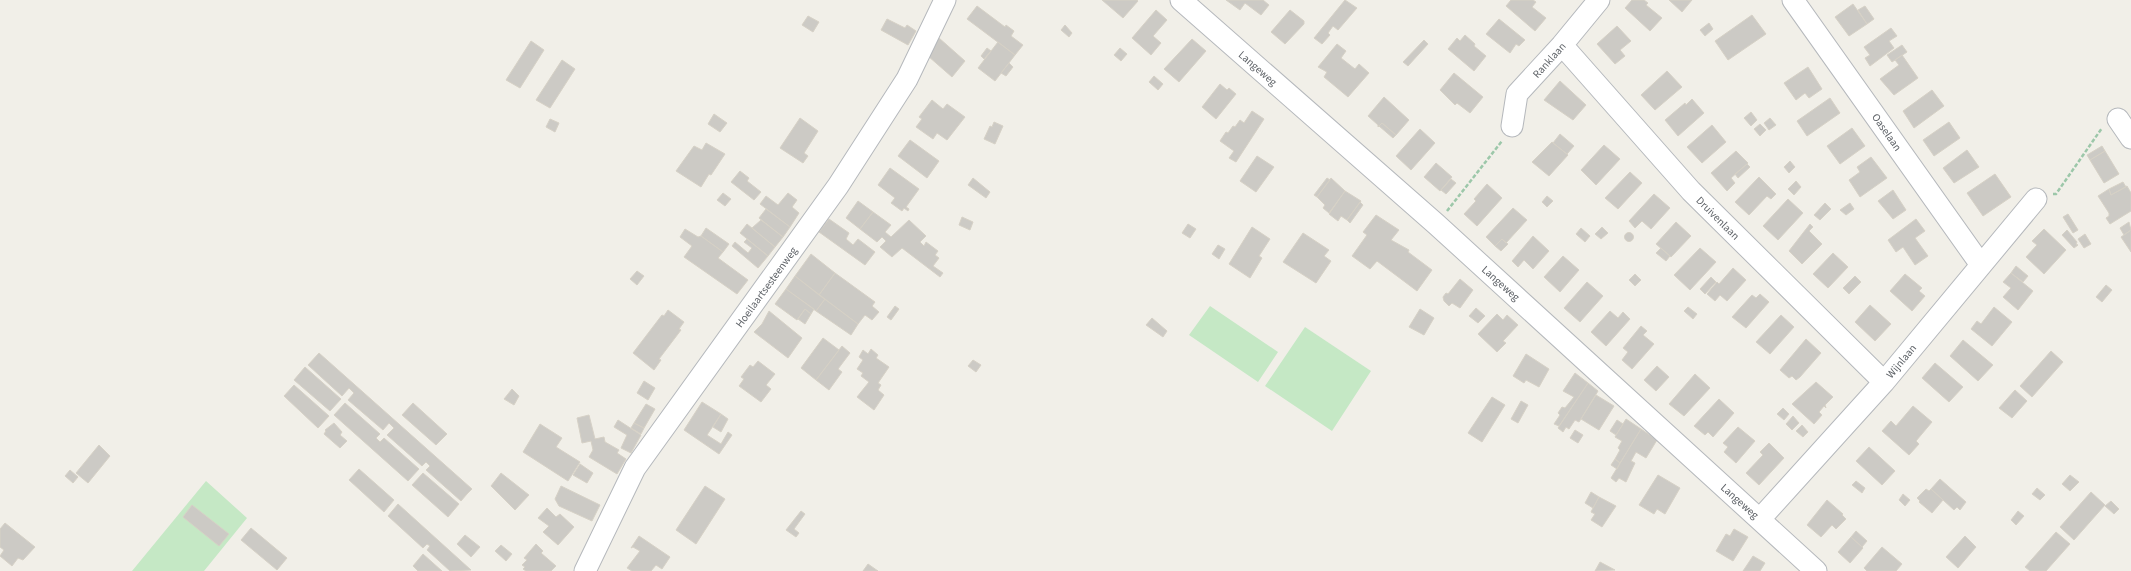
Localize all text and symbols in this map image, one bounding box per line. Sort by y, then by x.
street label: Ranklaan [1529,39,1569,81]
street label: Langeweg [1235,47,1281,90]
street label: Oaselaan [1868,110,1905,154]
street label: Druivenlaan [1693,193,1743,243]
street label: Hoeilaartsesteenweg [732,244,801,331]
street label: Langeweg [1478,262,1523,305]
street label: Wijnlaan [1883,341,1920,381]
street label: Langeweg [1717,480,1762,523]

